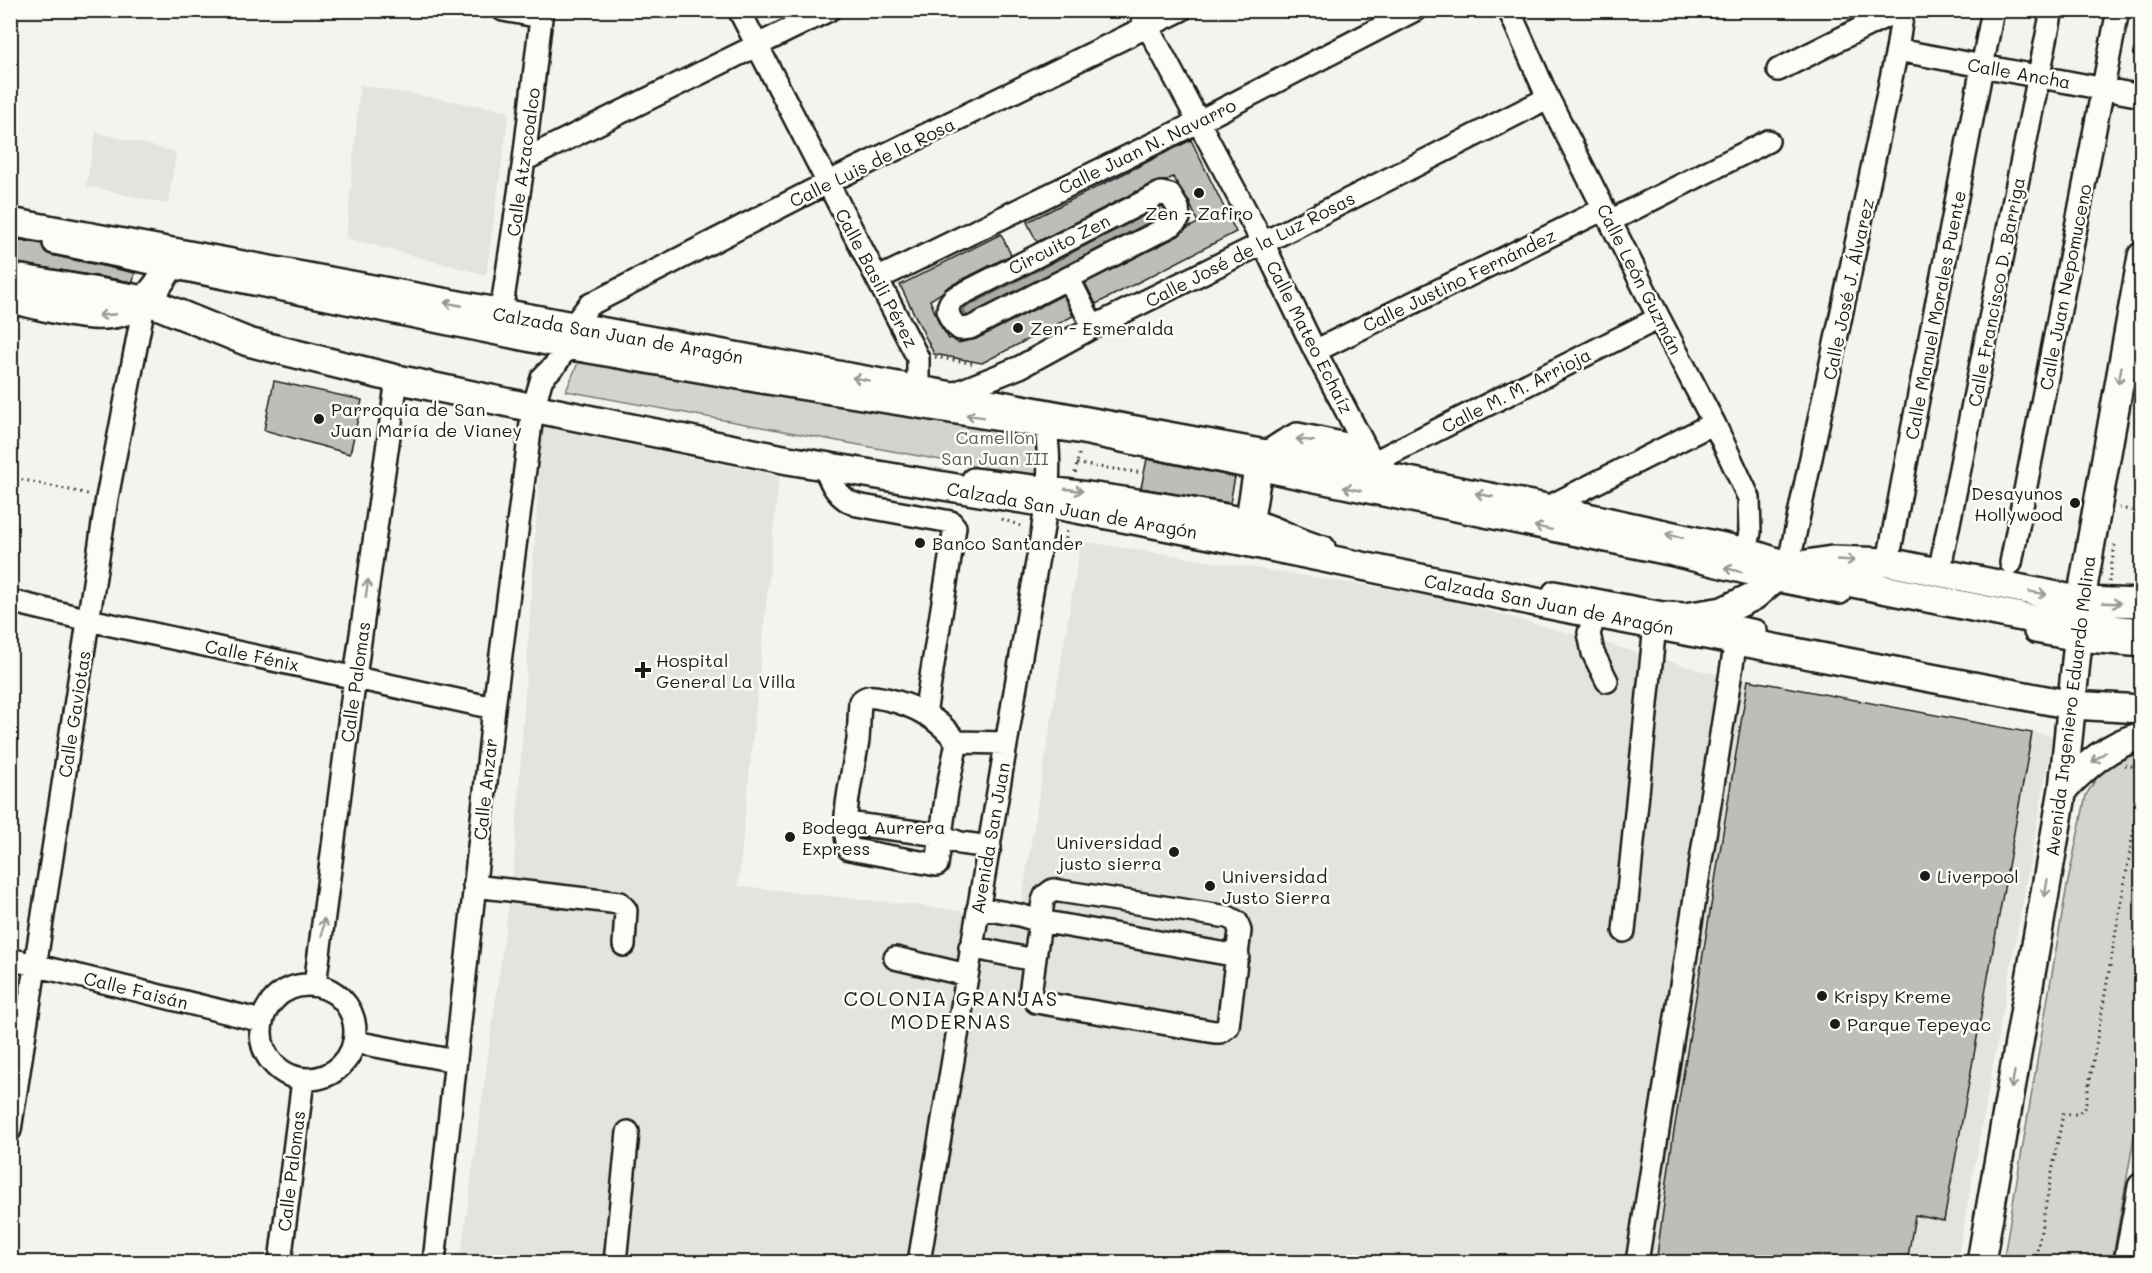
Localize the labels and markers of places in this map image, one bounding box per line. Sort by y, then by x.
marker: Zen - Zafiro [1192,186,1206,200]
place label: Zen - Zafiro [1145,201,1253,225]
place label: Zen - Esmeralda [1030,316,1174,340]
marker: Zen - Esmeralda [1011,321,1025,335]
place label: Parroquia de San Juan María de Vianey [331,397,522,442]
marker: Parroquia de San Juan María de Vianey [312,412,326,426]
place label: Desayunos Hollywood [1971,481,2063,526]
marker: Desayunos Hollywood [2068,496,2082,510]
place label: Banco Santander [932,531,1083,555]
marker: Banco Santander [913,536,927,550]
place label: Hospital General La Villa [656,648,796,693]
marker: Hospital General La Villa [634,661,652,679]
place label: Bodega Aurrera Express [802,815,946,860]
marker: Bodega Aurrera Express [783,830,797,844]
place label: Universidad justo sierra [1056,830,1162,875]
marker: Universidad justo sierra [1167,845,1181,859]
place label: Universidad Justo Sierra [1222,864,1331,909]
place label: Liverpool [1937,864,2019,888]
marker: Liverpool [1918,869,1932,883]
marker: Universidad Justo Sierra [1203,879,1217,893]
place label: Krispy Kreme [1834,984,1951,1008]
marker: Krispy Kreme [1815,989,1829,1003]
place label: Parque Tepeyac [1847,1012,1991,1036]
marker: Parque Tepeyac [1828,1017,1842,1031]

